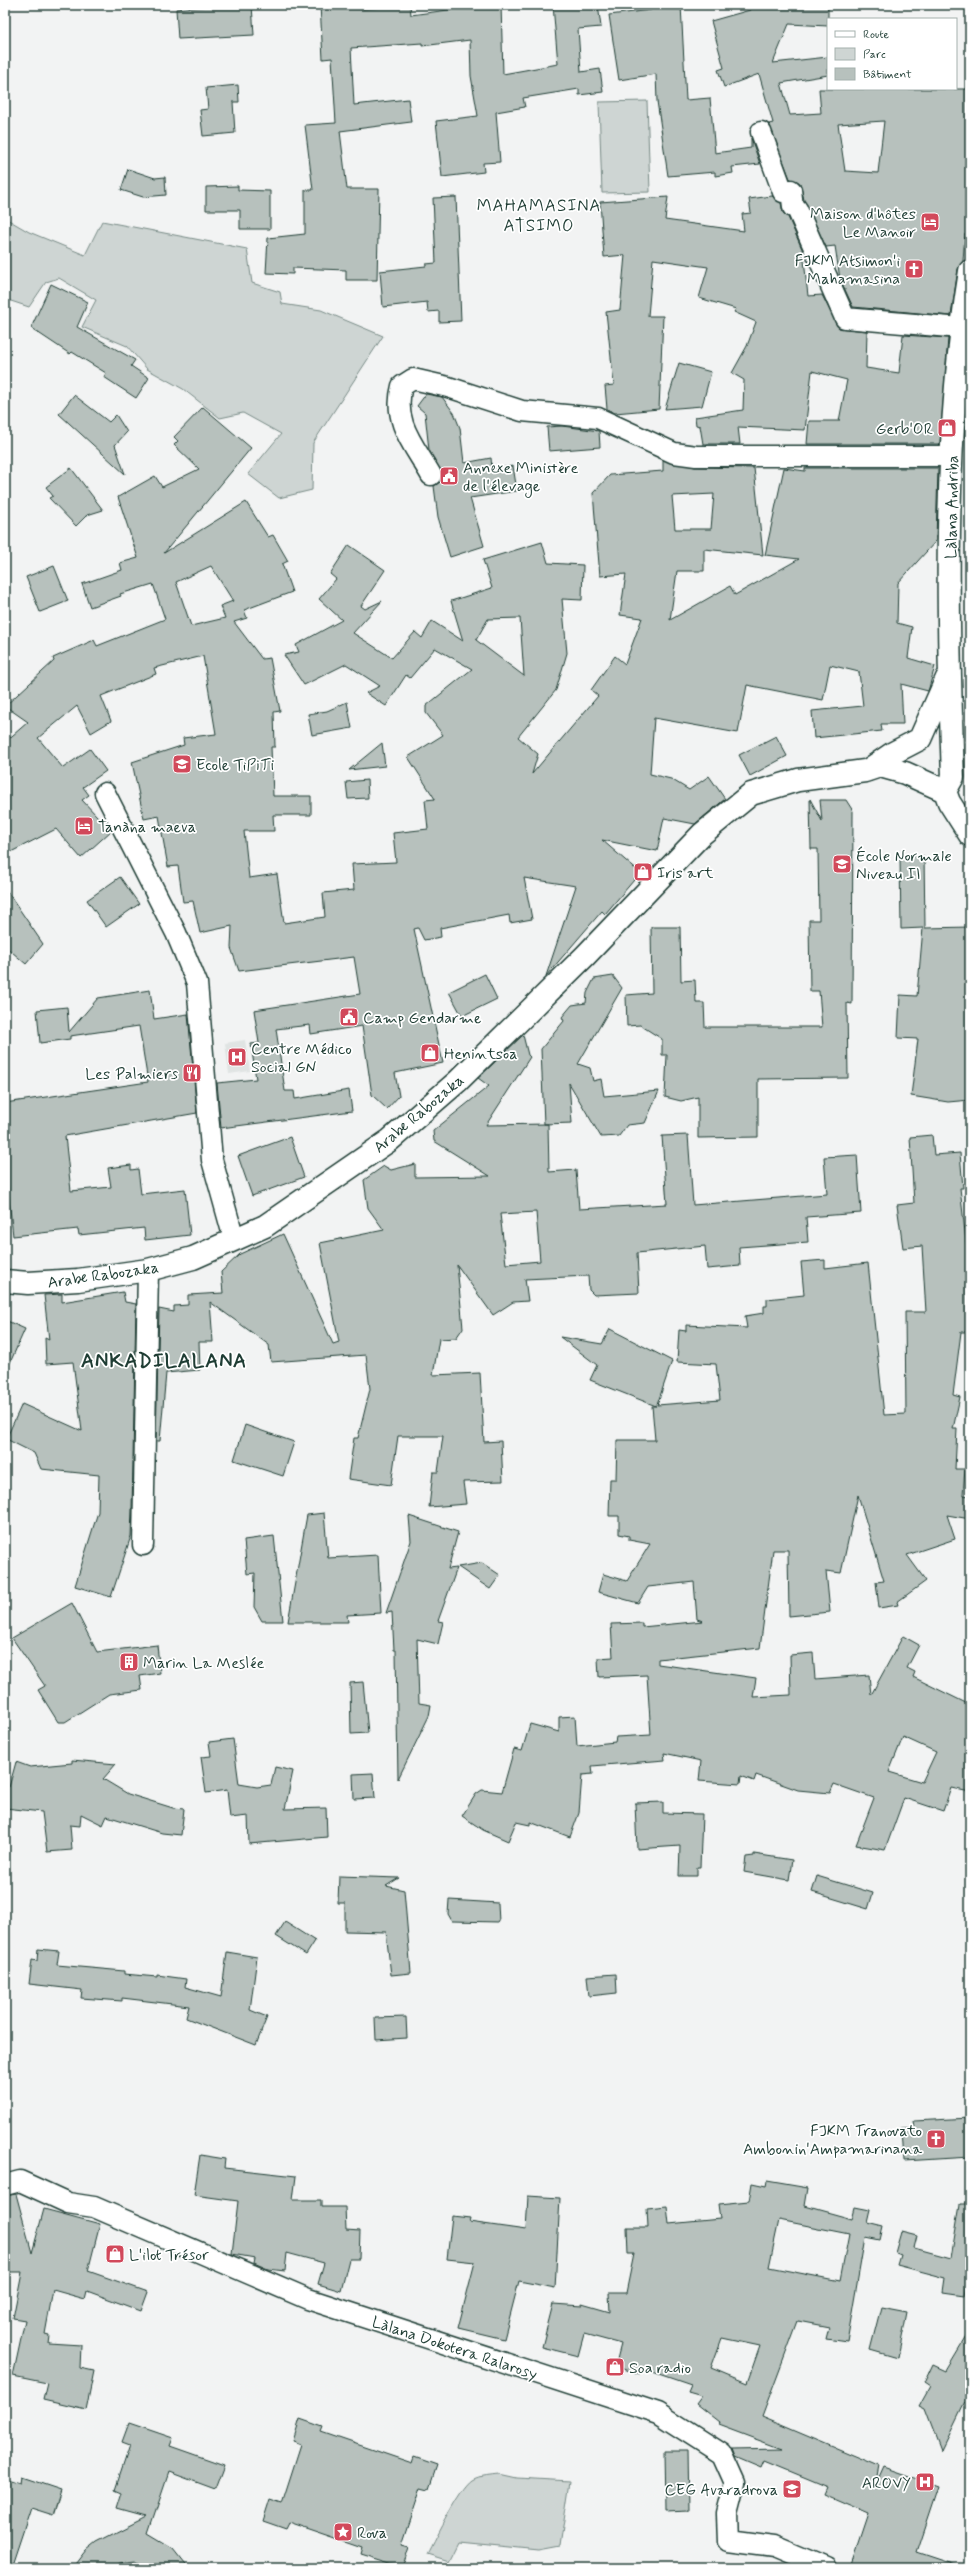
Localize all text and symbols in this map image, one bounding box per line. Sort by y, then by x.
legend [827,18,957,90]
text: Route [863,27,889,43]
text: Parc [863,47,886,63]
text: Bâtiment [863,67,912,83]
district label: MAHAMASINA ATSIMO [477,195,601,237]
place label: Maison d'hôtes Le Manoir [810,204,916,243]
hotel icon: Maison d'hôtes Le Manoir [919,211,941,233]
place label: FJKM Atsimon'i Mahamasina [795,251,900,290]
church icon: FJKM Atsimon'i Mahamasina [903,258,925,280]
shop icon: Gerb'OR [936,417,958,439]
place label: Gerb'OR [876,419,933,440]
street label: Làlana Andriba [941,455,964,559]
place label: Annexe Ministère de l'élevage [463,458,579,498]
public building icon: Annexe Ministère de l'élevage [438,465,460,487]
school or university icon: Ecole TiPiTi [171,753,193,775]
place label: Ecole TiPiTi [196,755,275,776]
hotel icon: Tanàna maeva [73,815,95,837]
place label: Tanàna maeva [98,817,196,838]
place label: École Normale Niveau II [856,846,952,885]
school or university icon: École Normale Niveau II [831,853,853,875]
shop icon: Iris art [632,861,654,883]
place label: Iris art [657,863,714,884]
public building icon: Camp Gendarme [338,1006,360,1028]
place label: Camp Gendarme [363,1008,482,1029]
place label: Centre Médico Social GN [251,1039,352,1078]
shop icon: Henintsoa [419,1042,441,1064]
place label: Henintsoa [444,1044,517,1065]
hospital icon: Centre Médico Social GN [226,1046,248,1068]
restaurant icon: Les Palmiers [181,1062,203,1084]
place label: Les Palmiers [85,1064,178,1085]
street label: Arabe Rabozaka [369,1070,469,1158]
street label: Arabe Rabozaka [46,1257,160,1294]
district label: ANKADILALANA [81,1348,247,1375]
building icon: Marin La Meslée [118,1651,140,1673]
place label: Marin La Meslée [143,1653,264,1674]
place label: FJKM Tranovato Ambonin'Ampamarinana [743,2121,922,2160]
church icon: FJKM Tranovato Ambonin'Ampamarinana [925,2128,947,2150]
shop icon: L'ilot Trésor [104,2243,126,2265]
place label: L'ilot Trésor [129,2245,209,2266]
street label: Làlana Dokotera Ralarosy [369,2312,540,2385]
shop icon: Soa radio [604,2356,626,2378]
place label: Soa radio [629,2358,691,2379]
hospital icon: AROVY [914,2471,936,2493]
place label: AROVY [862,2473,911,2494]
school or university icon: CEG Avaradrova [781,2478,803,2500]
place label: CEG Avaradrova [664,2480,778,2501]
place icon: Rova [332,2521,354,2543]
place label: Rova [357,2523,387,2544]

